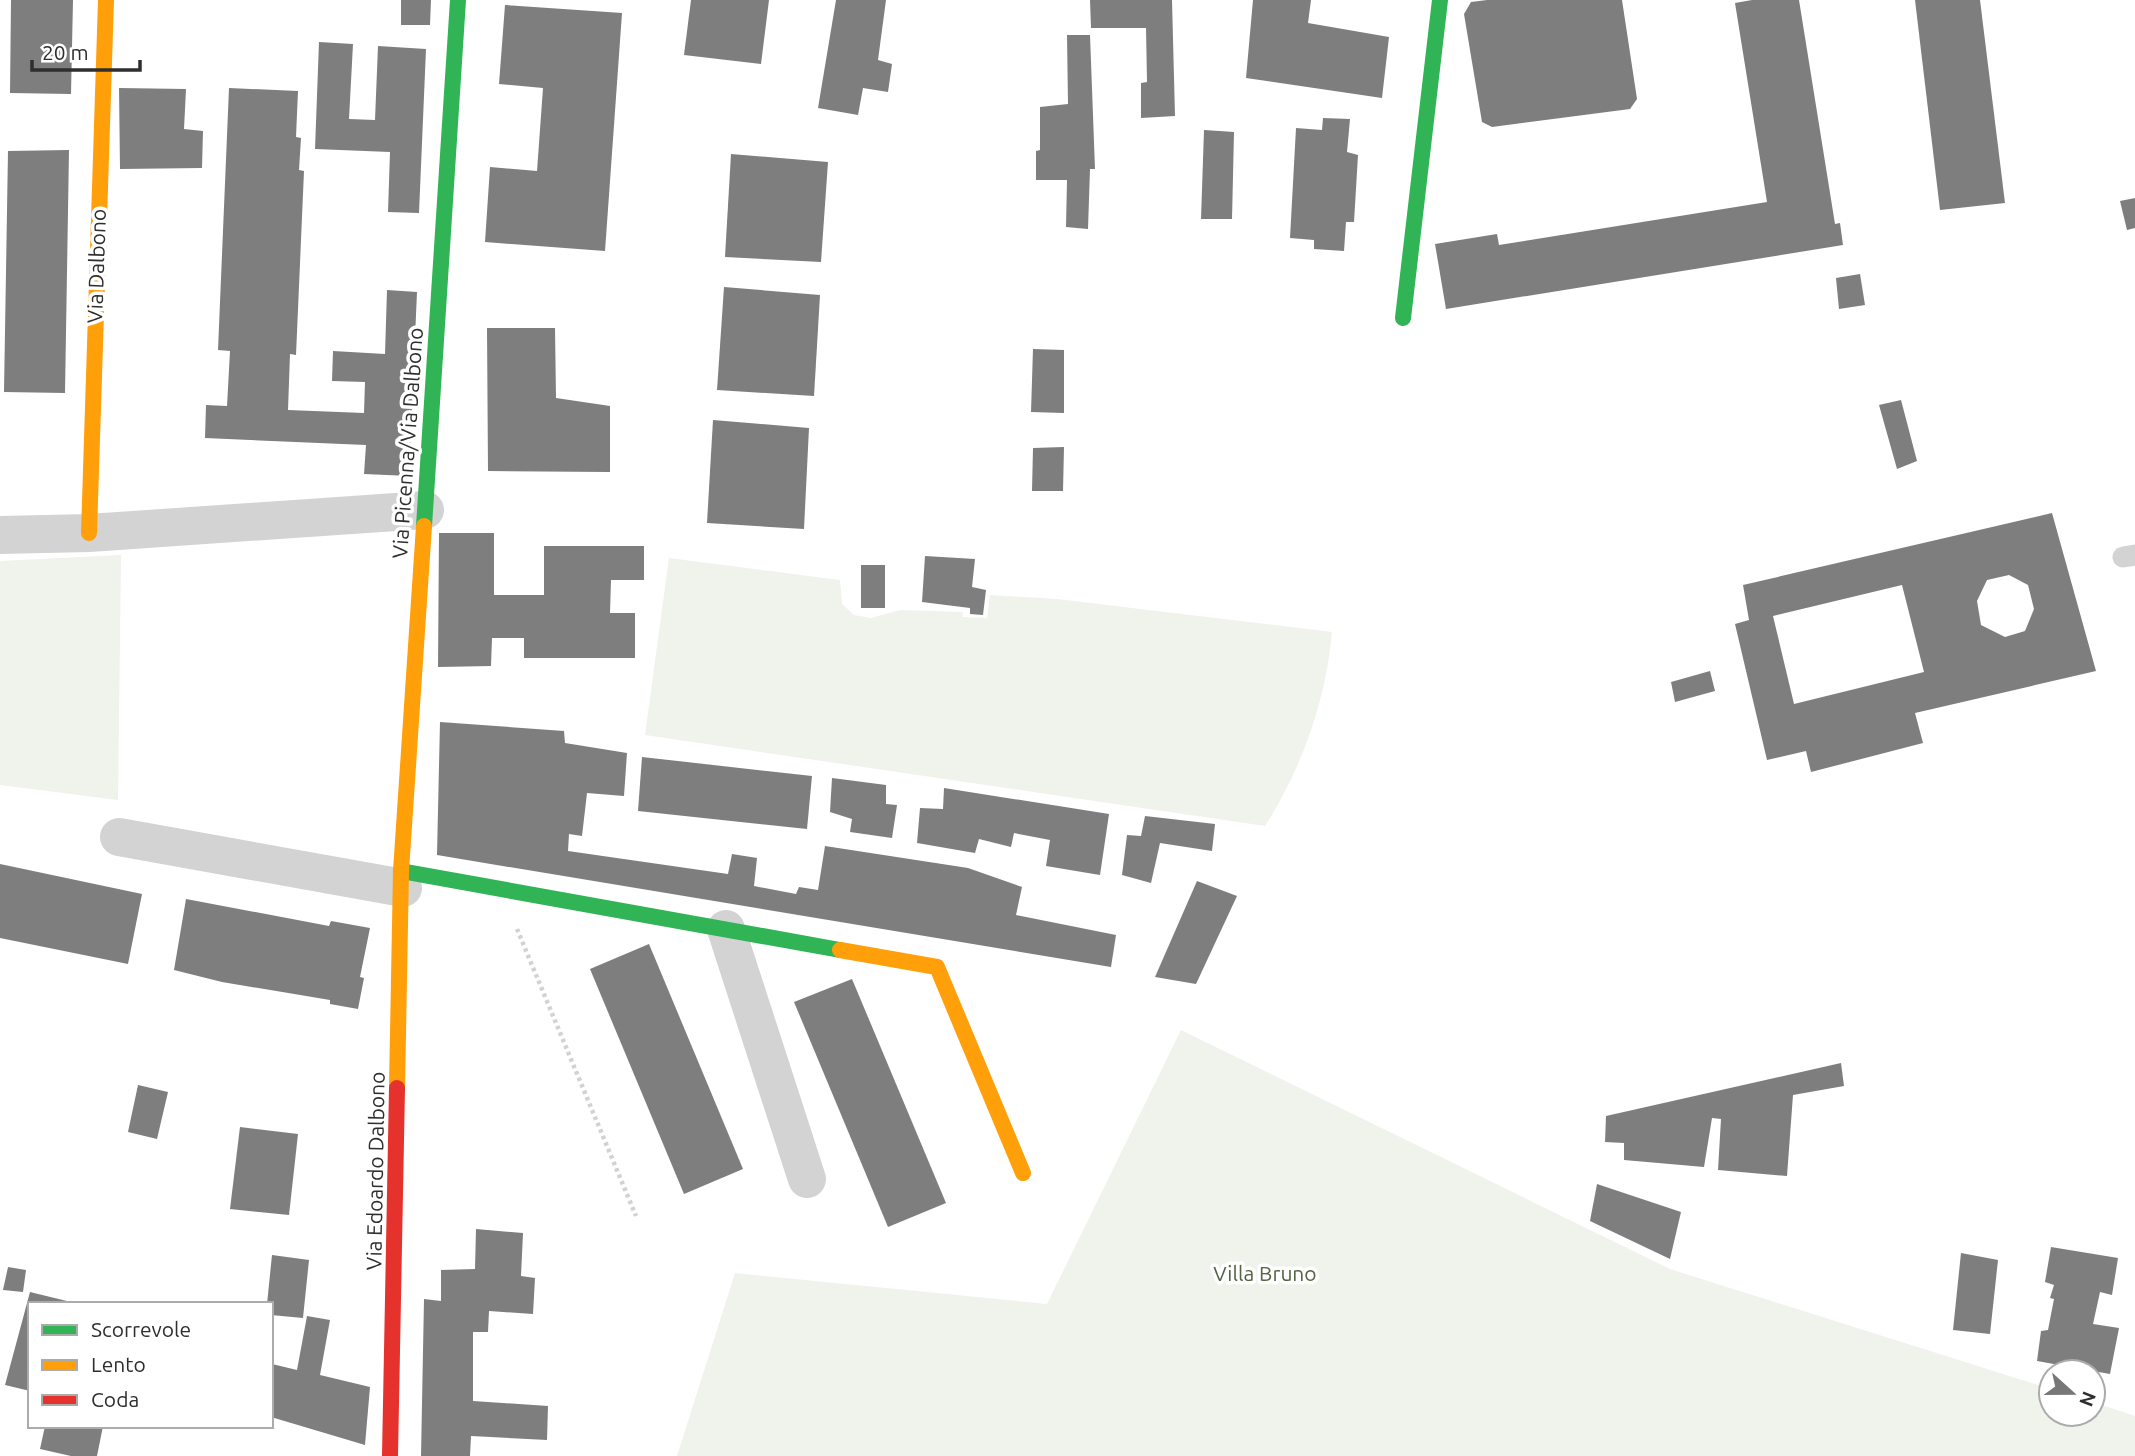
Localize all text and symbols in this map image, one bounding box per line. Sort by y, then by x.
scale bar [32,28,140,72]
text: 20 m [42,40,89,64]
street label: Via Dalbono [82,208,110,324]
street label: Via Picenna/Via Dalbono [387,327,427,559]
street label: Via Edoardo Dalbono [361,1071,389,1271]
park label: Villa Bruno [1213,1261,1317,1285]
legend [28,1302,273,1428]
text: Scorrevole [91,1317,191,1341]
text: Lento [91,1352,146,1376]
north arrow [2037,1358,2107,1428]
text: Coda [91,1387,139,1411]
text: N [2075,1389,2101,1410]

